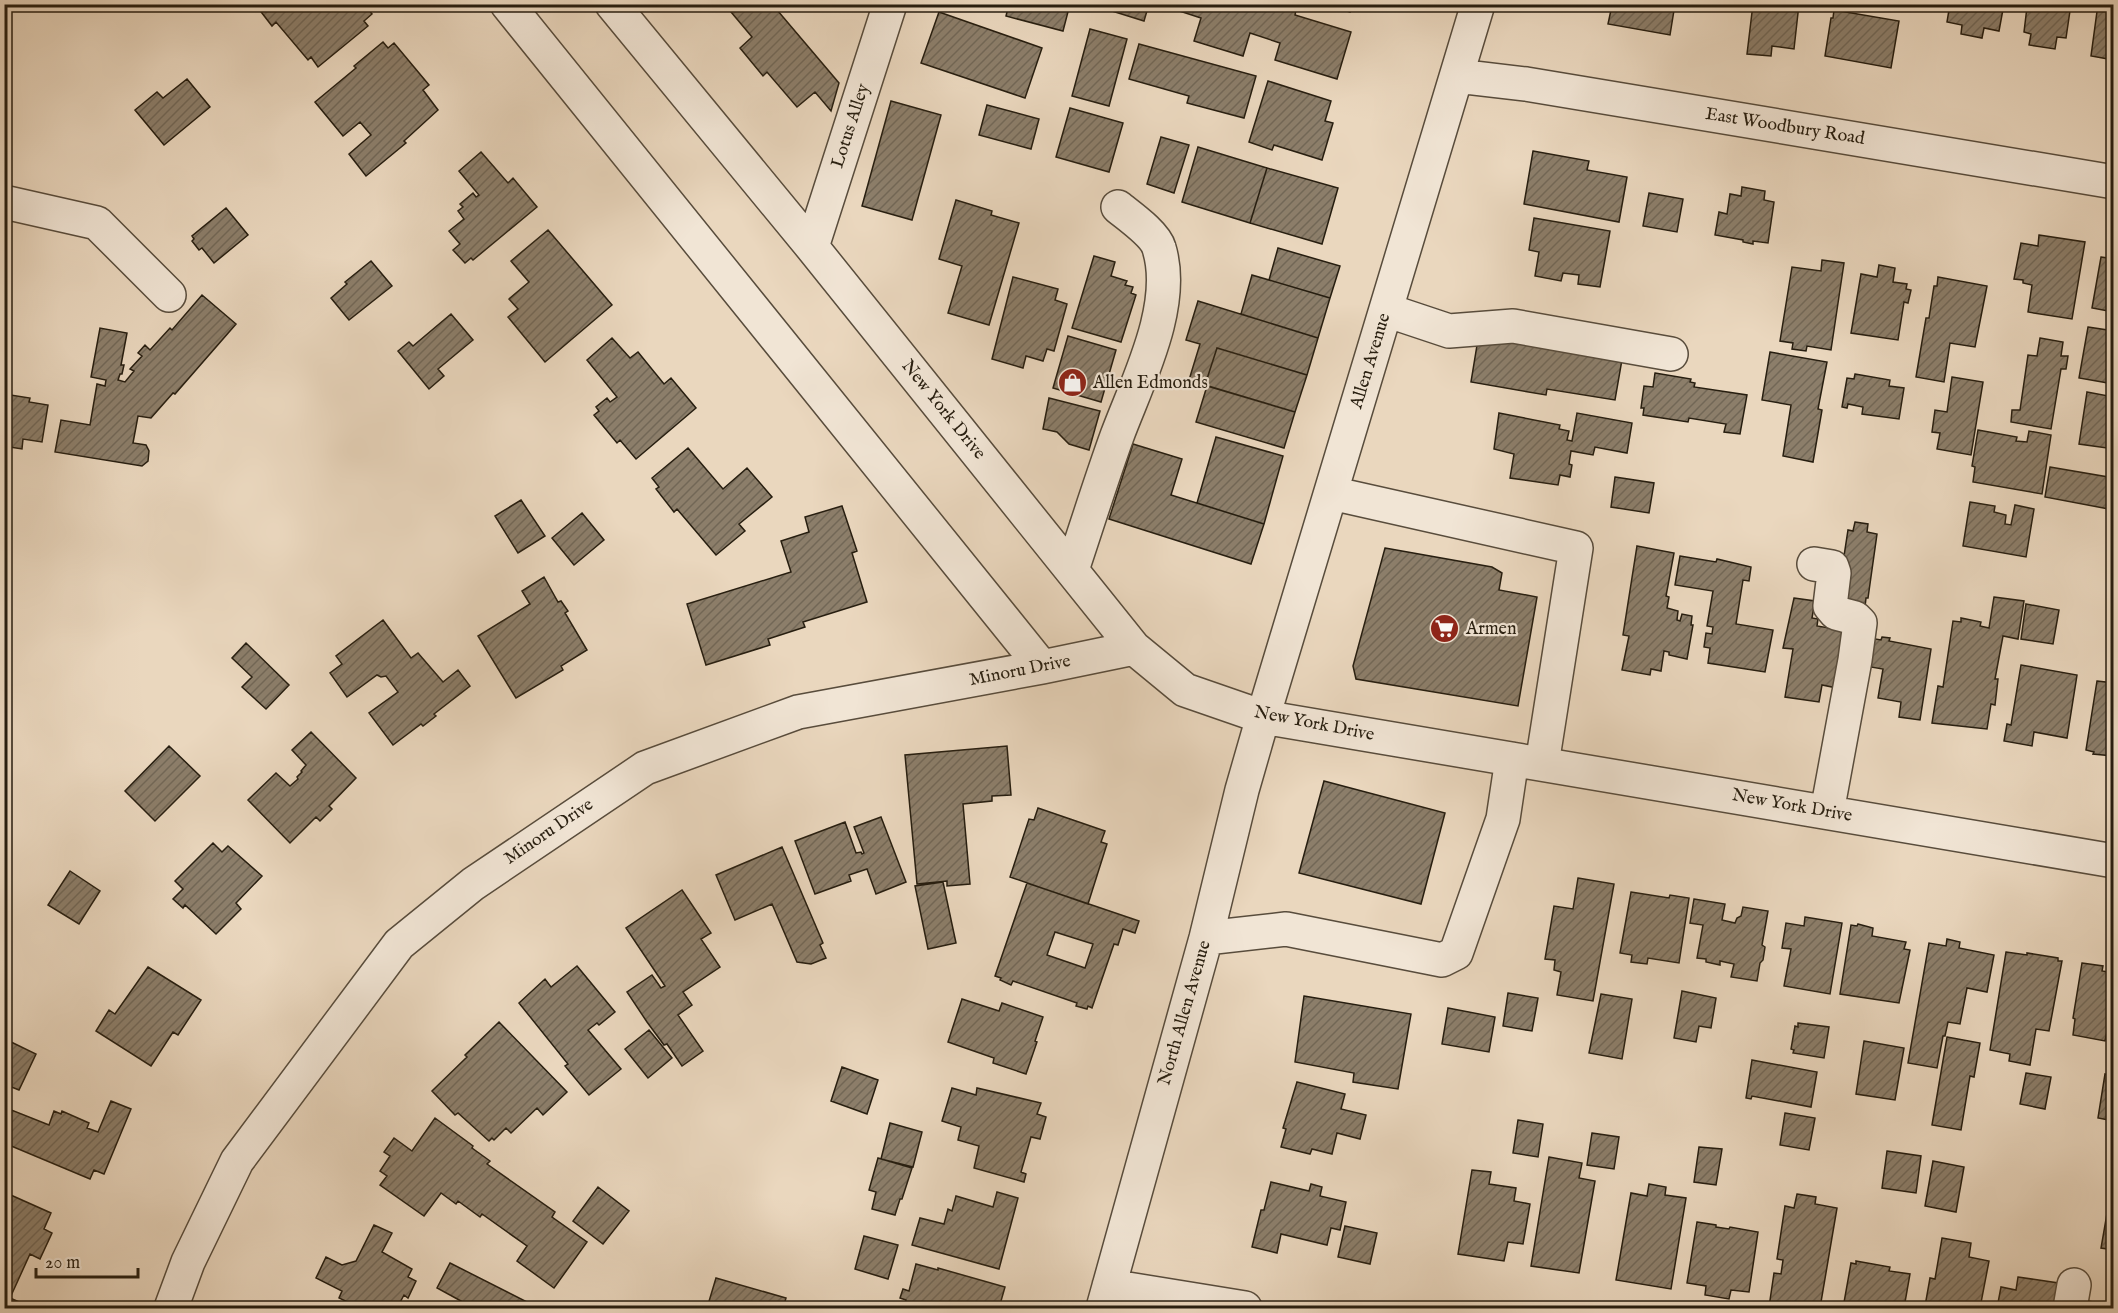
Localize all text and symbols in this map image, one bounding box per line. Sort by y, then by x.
street label: Lotus Alley [827,81,875,171]
street label: East Woodbury Road [1704,103,1867,151]
street label: Allen Avenue [1345,310,1396,413]
street label: New York Drive [896,355,990,465]
shop icon: Allen Edmonds [1056,367,1088,399]
place label: Allen Edmonds [1092,372,1208,395]
supermarket icon: Armen [1429,613,1461,645]
place label: Armen [1465,618,1517,641]
street label: Minoru Drive [967,650,1073,692]
street label: New York Drive [1252,701,1376,747]
street label: New York Drive [1730,784,1854,828]
street label: Minoru Drive [500,794,598,870]
street label: North Allen Avenue [1153,938,1217,1088]
scale bar [36,1241,138,1279]
text: 20 m [45,1252,80,1275]

